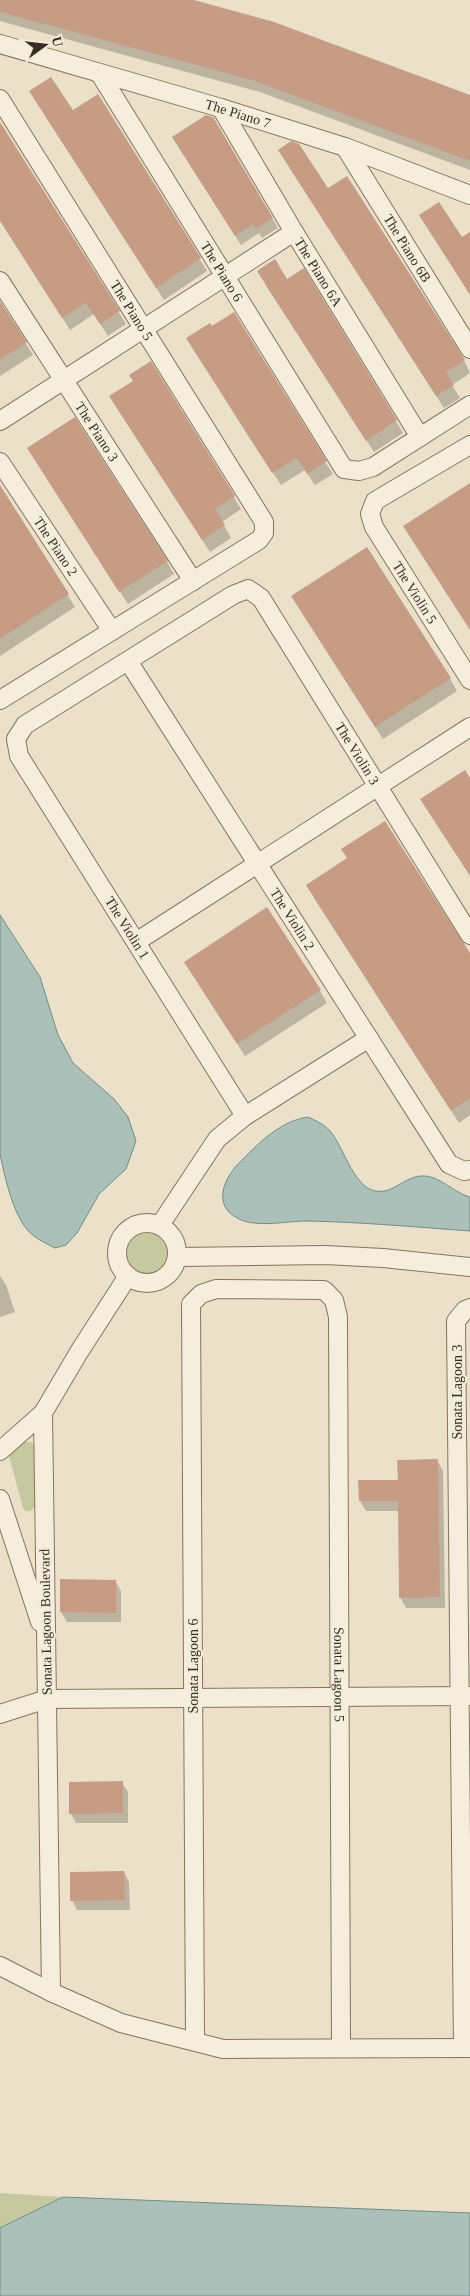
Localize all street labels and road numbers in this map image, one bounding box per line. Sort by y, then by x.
street label: The Piano 7 [204,96,273,131]
street label: The Piano 6B [381,211,434,285]
street label: The Piano 6A [292,235,346,310]
street label: The Piano 6 [198,239,246,304]
street label: The Piano 5 [108,278,156,343]
street label: The Piano 3 [72,399,121,464]
street label: The Piano 2 [31,514,81,579]
street label: The Violin 5 [390,559,440,626]
street label: The Violin 3 [332,719,382,787]
street label: The Violin 2 [267,885,318,953]
street label: The Violin 1 [102,894,152,962]
street label: Sonata Lagoon 3 [450,1345,465,1439]
street label: Sonata Lagoon Boulevard [37,1549,55,1695]
street label: Sonata Lagoon 6 [186,1619,201,1713]
street label: Sonata Lagoon 5 [332,1627,347,1722]

